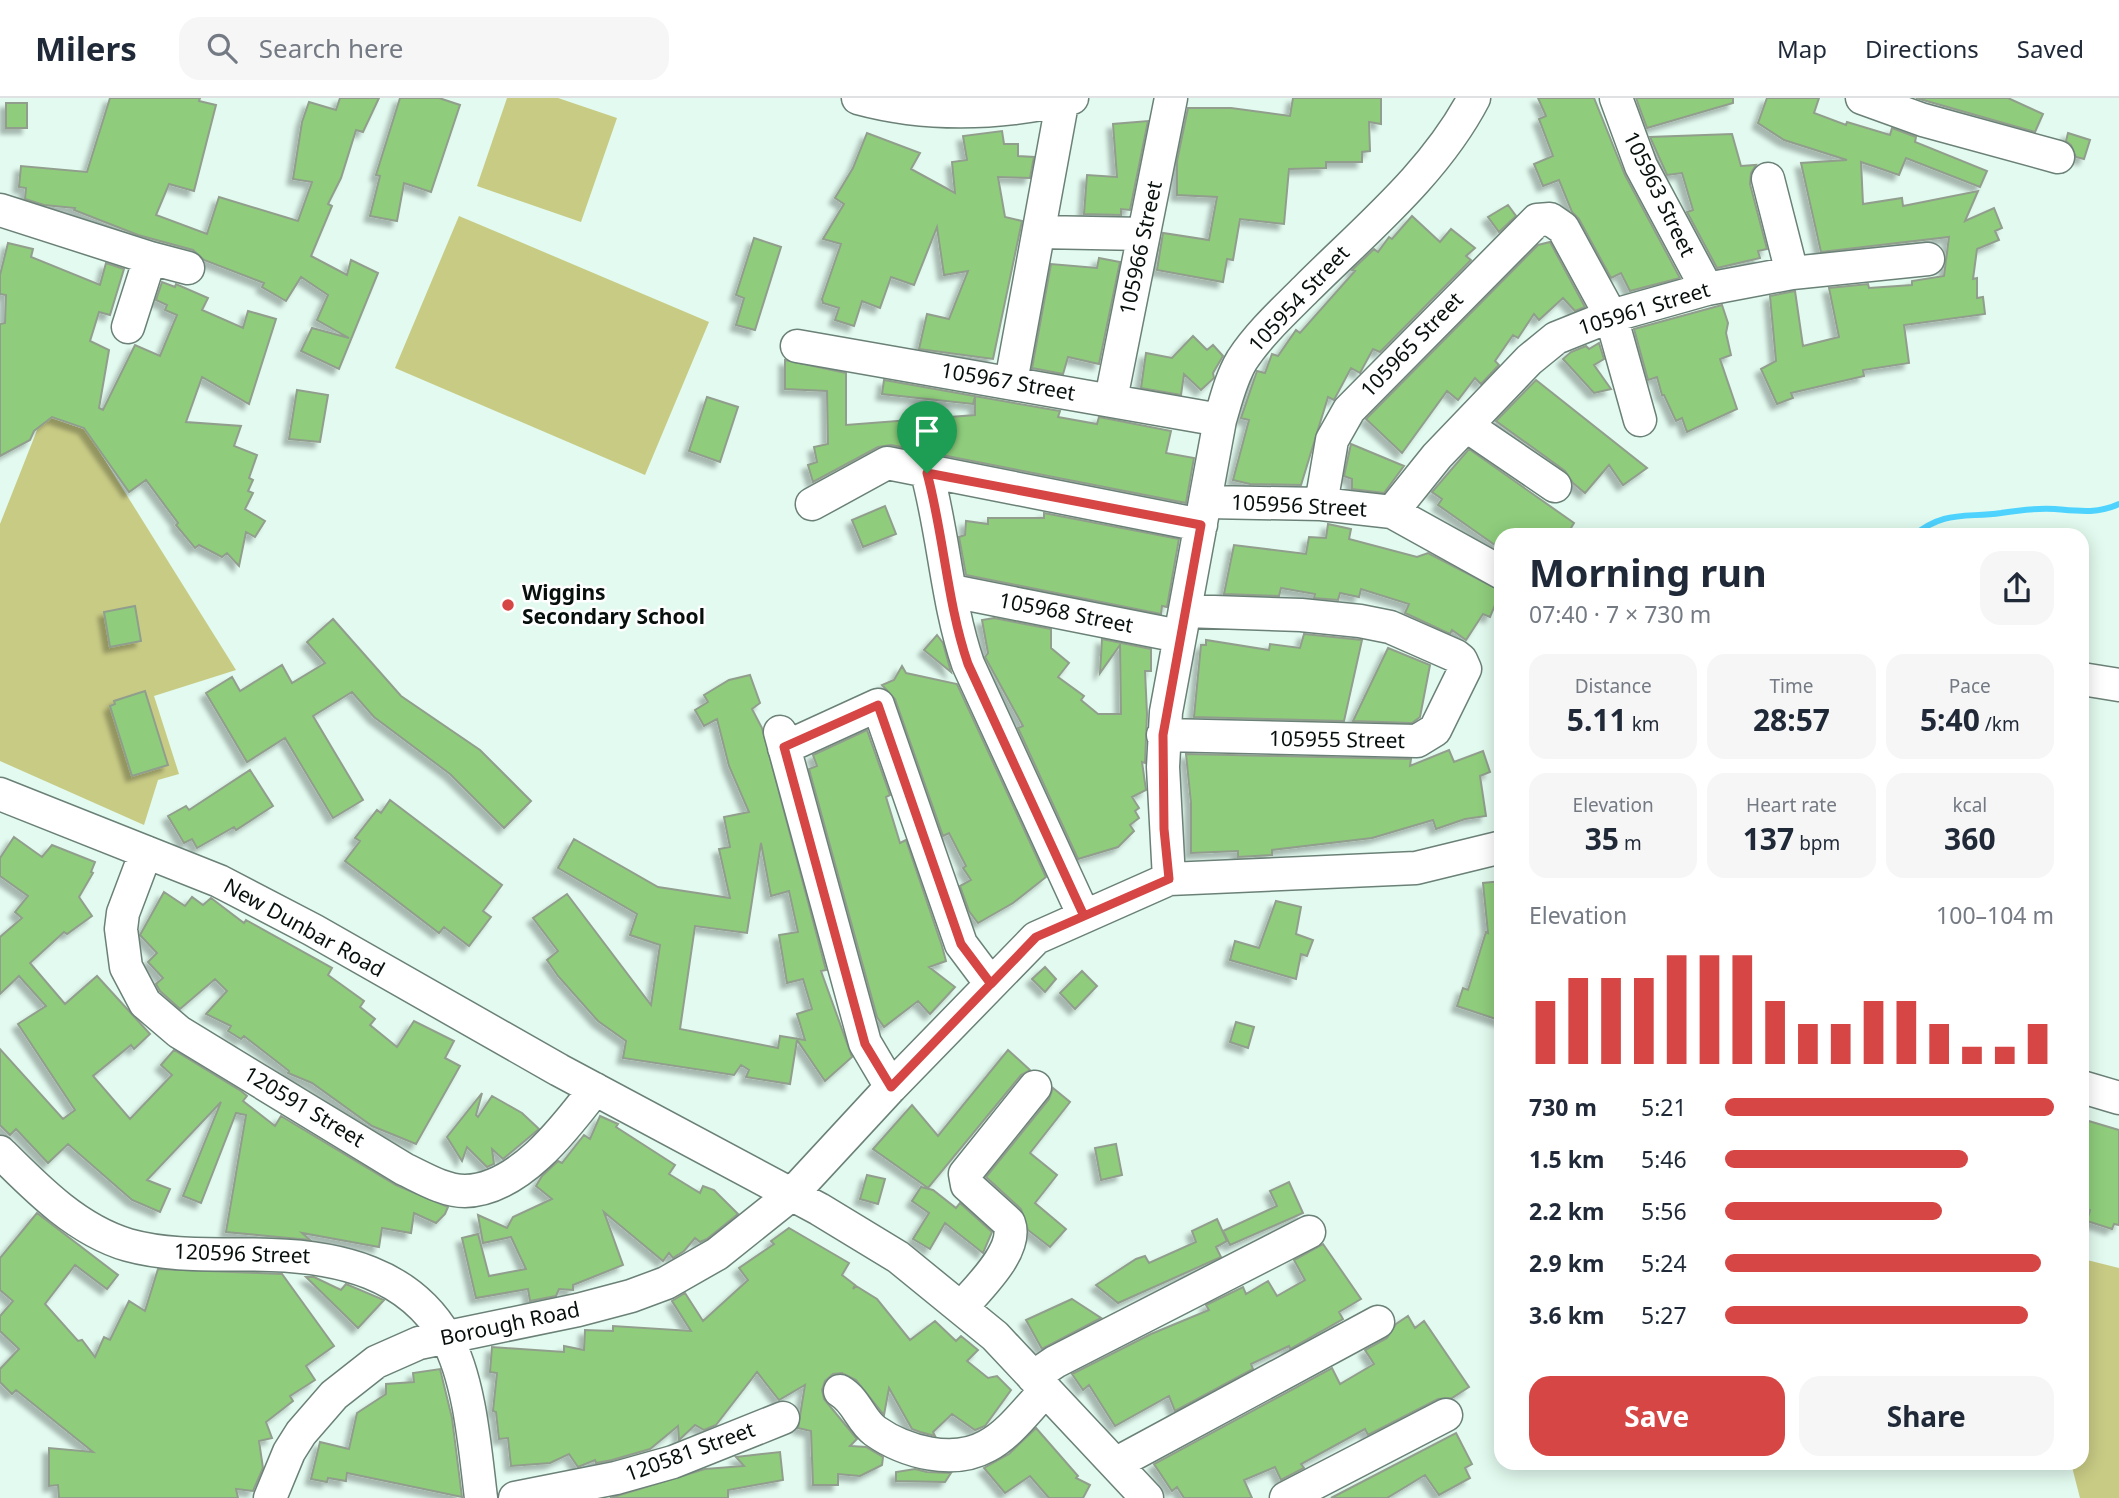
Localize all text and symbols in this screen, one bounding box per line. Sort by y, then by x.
search box [179,17,669,80]
text: Milers [35,26,137,71]
icon: search [203,29,241,67]
text: Search here [259,30,404,66]
text: Map [1777,32,1827,65]
text: Directions [1865,32,1979,65]
text: Saved [2017,32,2084,65]
street label: 105963 Street [1617,126,1703,261]
street label: 105966 Street [1112,178,1168,317]
street label: 105954 Street [1242,239,1355,358]
street label: 105961 Street [1575,275,1713,341]
street label: 105965 Street [1354,285,1469,403]
street label: 105967 Street [939,355,1078,407]
pin [897,401,957,473]
icon: arrive [908,412,946,450]
street label: 105956 Street [1230,487,1368,523]
text: Morning run [1529,546,1767,598]
button: share [1980,551,2054,625]
place label: Wiggins Secondary School [522,578,705,630]
street label: 105968 Street [997,585,1136,639]
marker: Wiggins Secondary School [500,597,516,613]
text: 07:40 · 7 × 730 m [1529,598,1711,630]
text: Distance [1575,673,1652,699]
text: Time [1770,673,1813,699]
text: Pace [1949,673,1991,699]
text: 5.11 [1567,699,1627,740]
text: 28:57 [1753,699,1830,740]
text: 5:40 [1920,699,1980,740]
text: km [1627,711,1660,737]
text: /km [1980,711,2020,737]
street label: 105955 Street [1269,724,1406,754]
text: Elevation [1573,792,1654,818]
text: Heart rate [1746,792,1837,818]
text: kcal [1952,792,1987,818]
text: 35 [1585,818,1619,859]
text: 137 [1743,818,1794,859]
text: 360 [1944,818,1996,859]
text: m [1619,830,1642,856]
text: bpm [1794,830,1840,856]
street label: New Dunbar Road [219,871,390,983]
text: Elevation [1529,899,1627,931]
text: 100–104 m [1936,899,2054,931]
street label: 120591 Street [239,1059,370,1153]
text: 730 m [1529,1091,1597,1123]
text: 5:21 [1641,1091,1687,1123]
text: 1.5 km [1529,1143,1604,1175]
text: 5:46 [1641,1143,1687,1175]
text: 2.2 km [1529,1195,1604,1227]
text: 5:56 [1641,1195,1687,1227]
street label: 120596 Street [174,1237,311,1269]
text: 2.9 km [1529,1247,1604,1279]
text: 5:24 [1641,1247,1687,1279]
street label: Borough Road [437,1295,582,1351]
text: 3.6 km [1529,1299,1604,1331]
text: 5:27 [1641,1299,1687,1331]
button: Save [1529,1376,1785,1456]
button: Share [1799,1376,2054,1456]
street label: 120581 Street [621,1414,759,1488]

